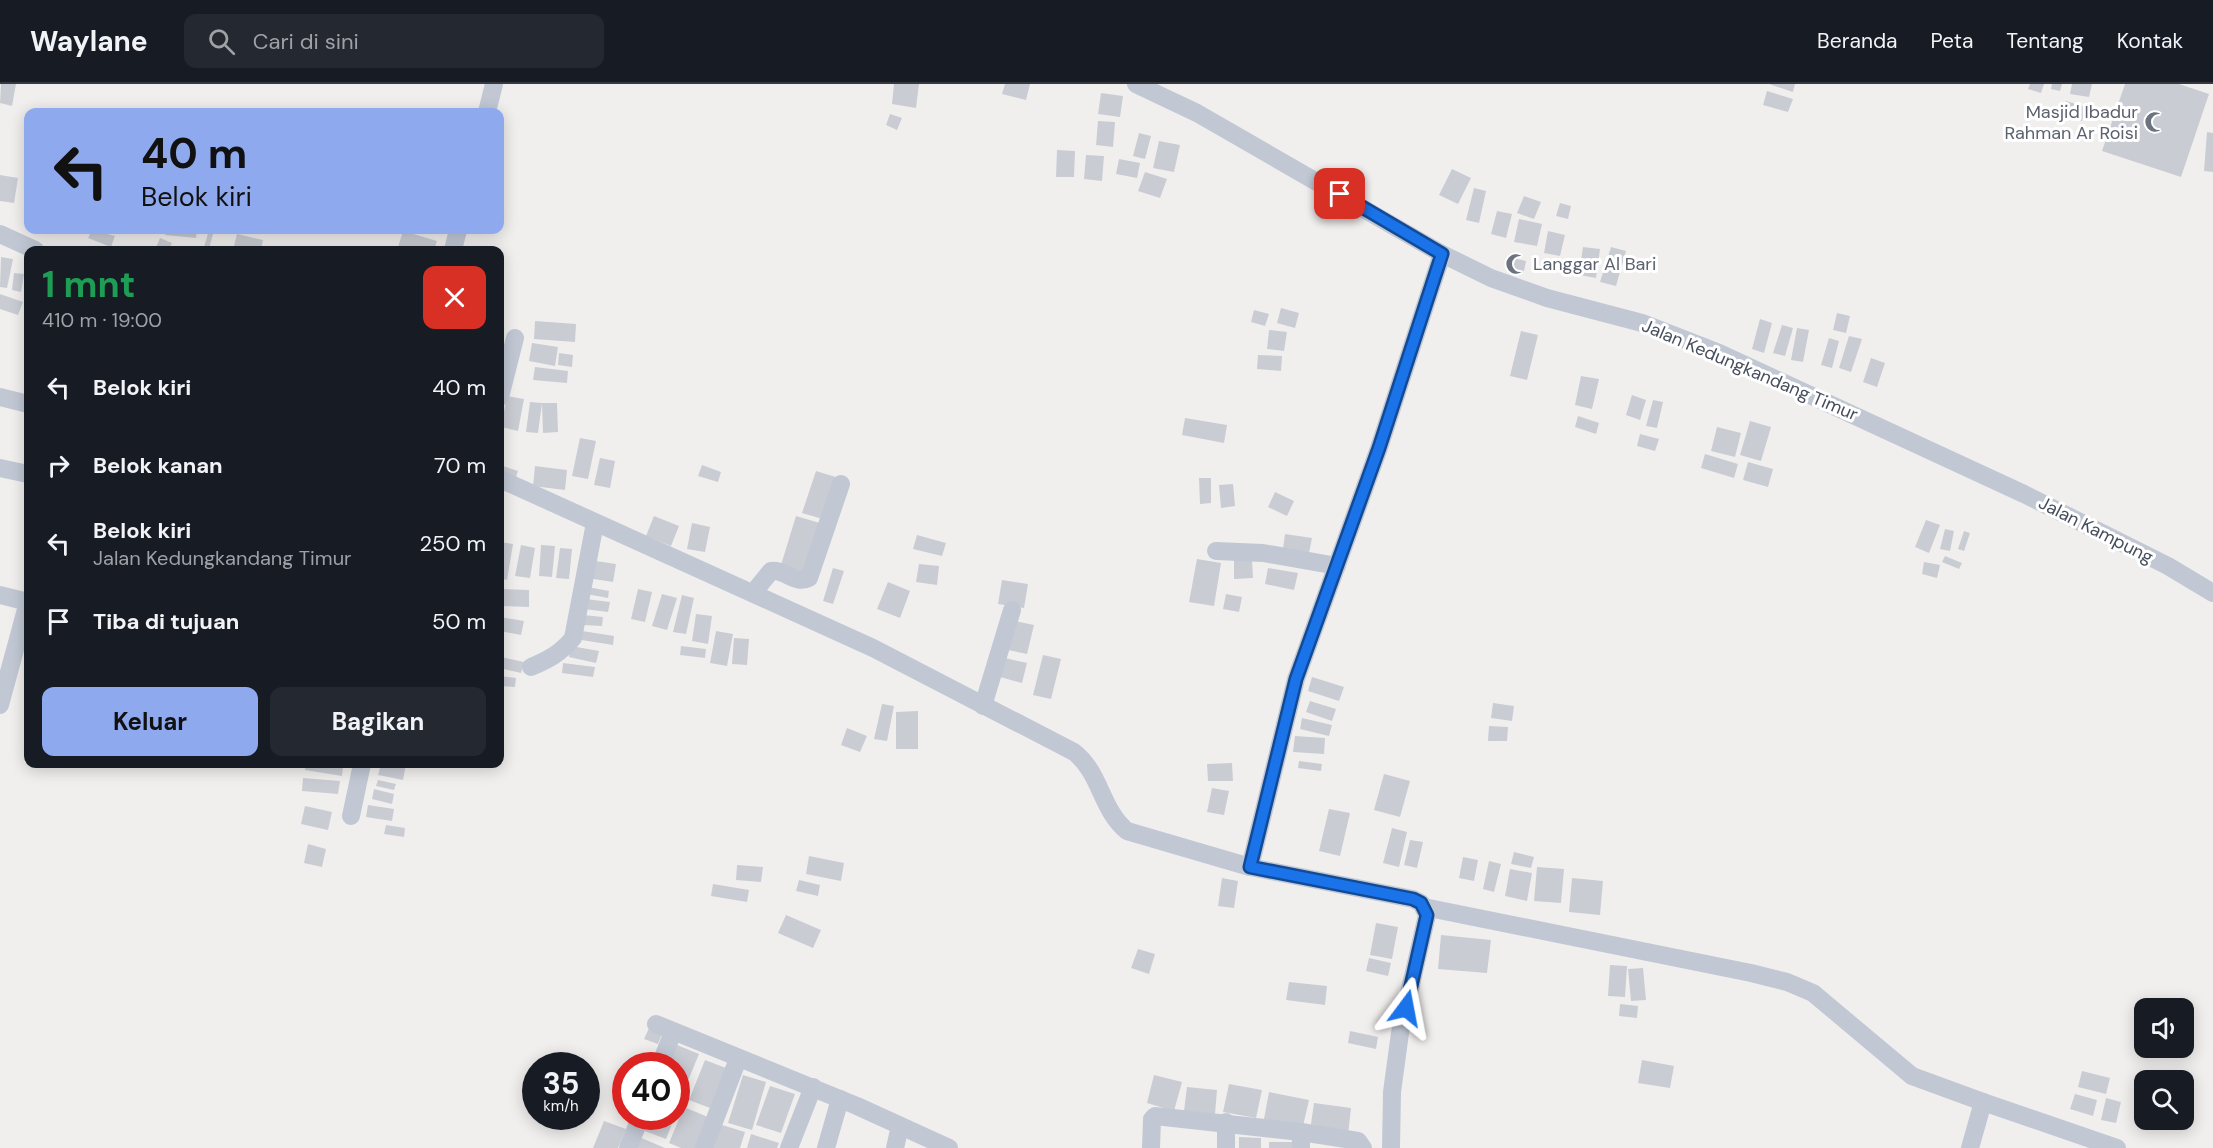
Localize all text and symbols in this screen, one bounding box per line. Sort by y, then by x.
search box [184,14,604,68]
text: Waylane [30,23,148,60]
icon: search [205,25,238,58]
text: Cari di sini [253,27,359,56]
text: Beranda [1817,27,1898,55]
text: Peta [1931,27,1973,55]
text: Tentang [2006,27,2084,55]
text: Kontak [2117,27,2183,55]
place label: Masjid Ibadur Rahman Ar Roisi [2005,100,2138,145]
mosque icon: Masjid Ibadur Rahman Ar Roisi [2143,110,2167,134]
text: 40 m [141,126,247,181]
icon: left [42,132,120,210]
pin [1314,168,1365,219]
icon: arrive [1323,177,1356,210]
text: Belok kiri [141,179,252,214]
mosque icon: Langgar Al Bari [1504,252,1528,276]
place label: Langgar Al Bari [1533,252,1656,276]
text: 1 mnt [42,261,135,308]
button: close [423,266,486,329]
text: 410 m · 19:00 [42,307,162,333]
street label: Jalan Kedungkandang Timur [1638,314,1862,427]
icon: left [42,371,75,404]
text: Belok kiri [93,373,191,402]
text: 40 m [432,373,486,402]
icon: right [42,449,75,482]
text: Belok kanan [93,451,223,480]
text: 70 m [434,451,486,480]
street label: Jalan Kampung [2035,491,2157,569]
text: Belok kiri [93,516,191,545]
icon: left [42,527,75,560]
text: 250 m [419,529,486,558]
text: Jalan Kedungkandang Timur [93,545,352,571]
icon: arrive [42,605,75,638]
text: Tiba di tujuan [93,607,239,636]
text: 50 m [432,607,486,636]
button: Keluar [42,687,258,756]
button: Bagikan [270,687,486,756]
position arrow [1374,976,1438,1040]
map controls [2134,998,2194,1130]
button: sound [2134,998,2194,1058]
speed limit sign: 40 [612,1052,690,1130]
text: 35 [543,1064,579,1103]
button: search [2134,1070,2194,1130]
text: km/h [543,1096,579,1116]

